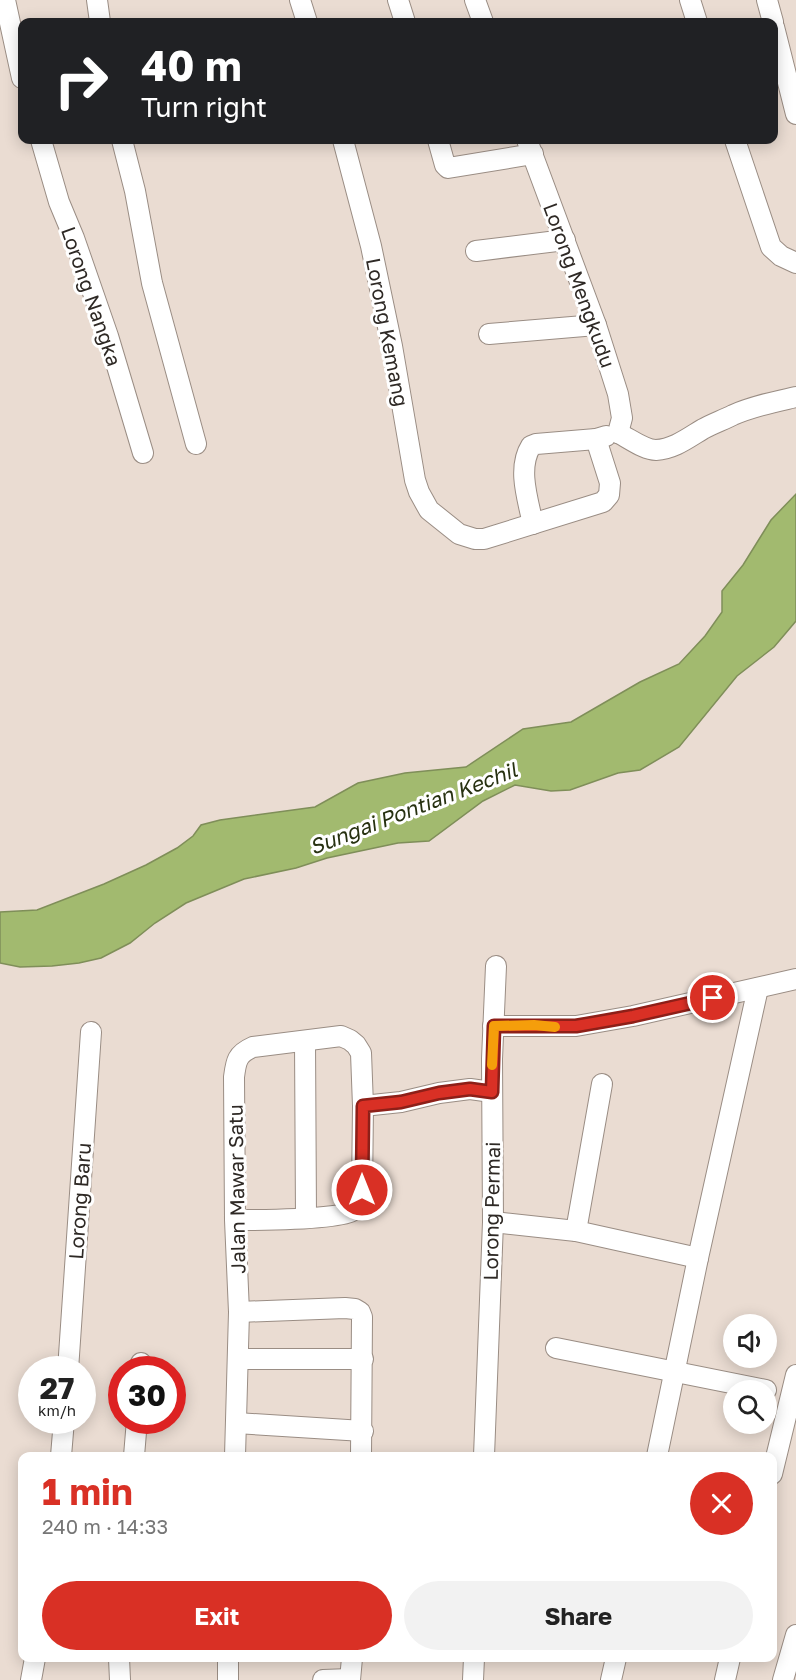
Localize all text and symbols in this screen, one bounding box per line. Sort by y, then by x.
text: 40 m [141,40,242,90]
icon: right [42,42,120,120]
text: Turn right [141,91,267,123]
street label: Lorong Mengkudu [539,199,621,371]
street label: Lorong Nangka [57,223,127,369]
street label: Lorong Kemang [362,256,414,408]
water label: Sungai Pontian Kechil [305,756,522,860]
pin [687,972,738,1023]
icon: arrive [696,981,729,1014]
street label: Jalan Mawar Satu [223,1104,249,1274]
street label: Lorong Permai [478,1141,504,1281]
street label: Lorong Baru [63,1142,95,1260]
position arrow [330,1158,394,1222]
map controls [723,1314,777,1434]
button: sound [723,1314,777,1368]
speed limit sign: 30 [108,1356,186,1434]
text: 27 [40,1370,74,1406]
button: search [723,1380,777,1434]
text: km/h [38,1401,76,1419]
text: 1 min [42,1470,133,1513]
button: close [690,1472,753,1535]
text: 240 m · 14:33 [42,1514,168,1538]
button: Exit [42,1581,392,1650]
button: Share [404,1581,753,1650]

